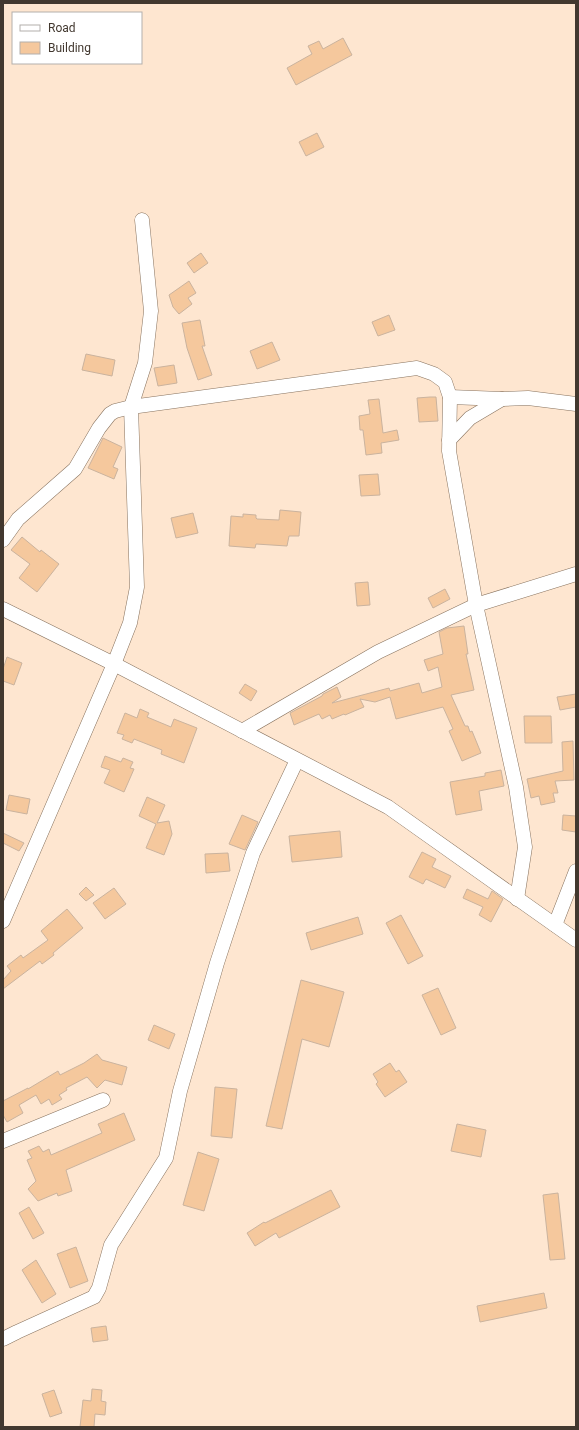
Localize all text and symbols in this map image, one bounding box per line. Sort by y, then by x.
legend [12,12,142,64]
text: Road [48,21,76,35]
text: Building [48,41,91,55]

